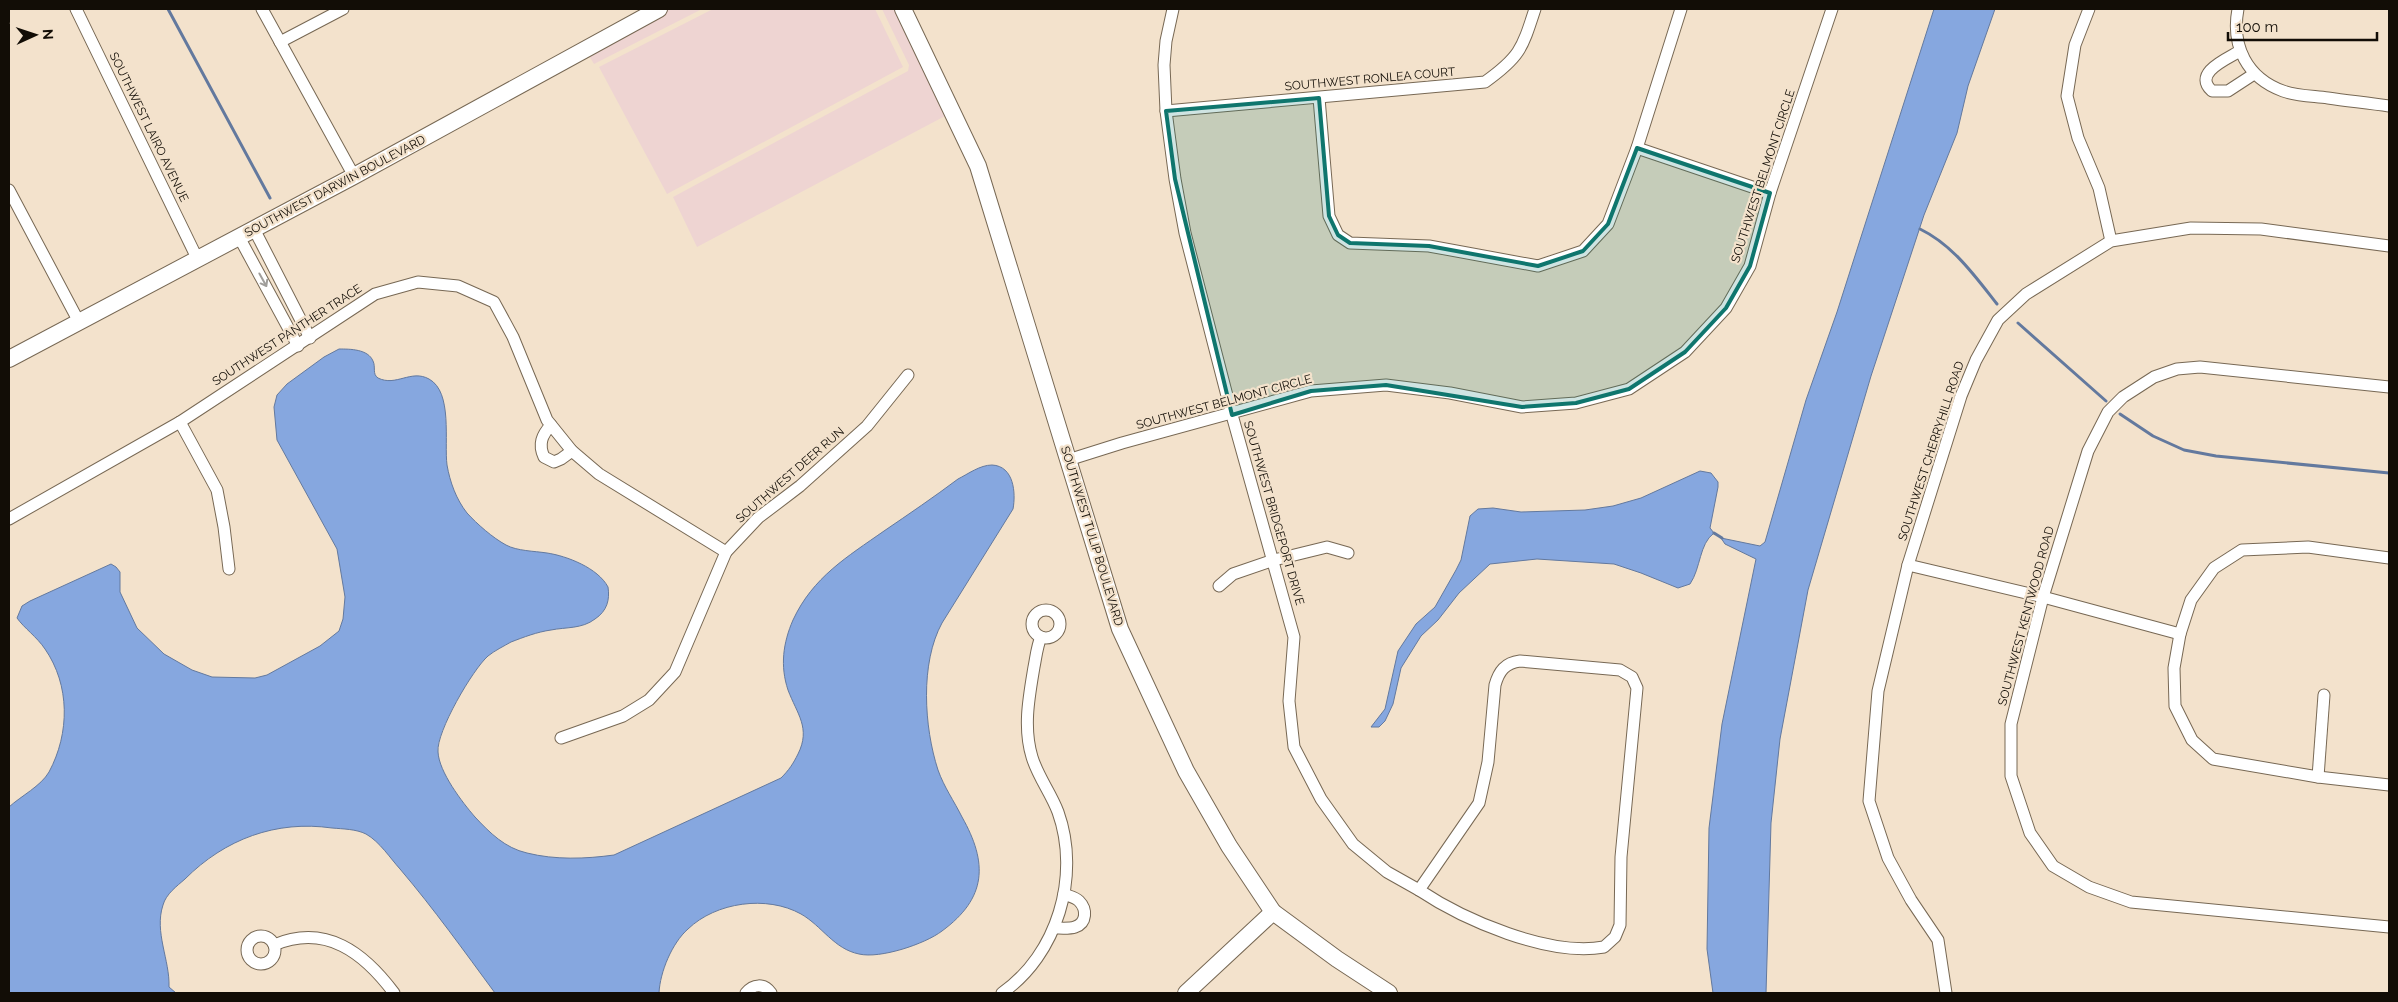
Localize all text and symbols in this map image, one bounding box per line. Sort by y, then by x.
north arrow [10,10,60,60]
scale bar [2228,10,2377,42]
text: 100 m [2236,18,2278,36]
text: N [40,29,56,40]
street label: SOUTHWEST LAIRO AVENUE [107,50,191,204]
street label: SOUTHWEST RONLEA COURT [1284,65,1457,93]
street label: SOUTHWEST BELMONT CIRCLE [1728,88,1798,264]
street label: SOUTHWEST DARWIN BOULEVARD [242,132,428,240]
one-way arrow [258,272,268,286]
street label: SOUTHWEST PANTHER TRACE [210,281,364,389]
street label: SOUTHWEST CHERRYHILL ROAD [1895,359,1967,543]
street label: SOUTHWEST BELMONT CIRCLE [1135,372,1313,432]
street label: SOUTHWEST BRIDGEPORT DRIVE [1241,419,1307,607]
street label: SOUTHWEST DEER RUN [733,424,847,526]
street label: SOUTHWEST TULIP BOULEVARD [1058,444,1126,628]
street label: SOUTHWEST KENTWOOD ROAD [1995,524,2057,707]

